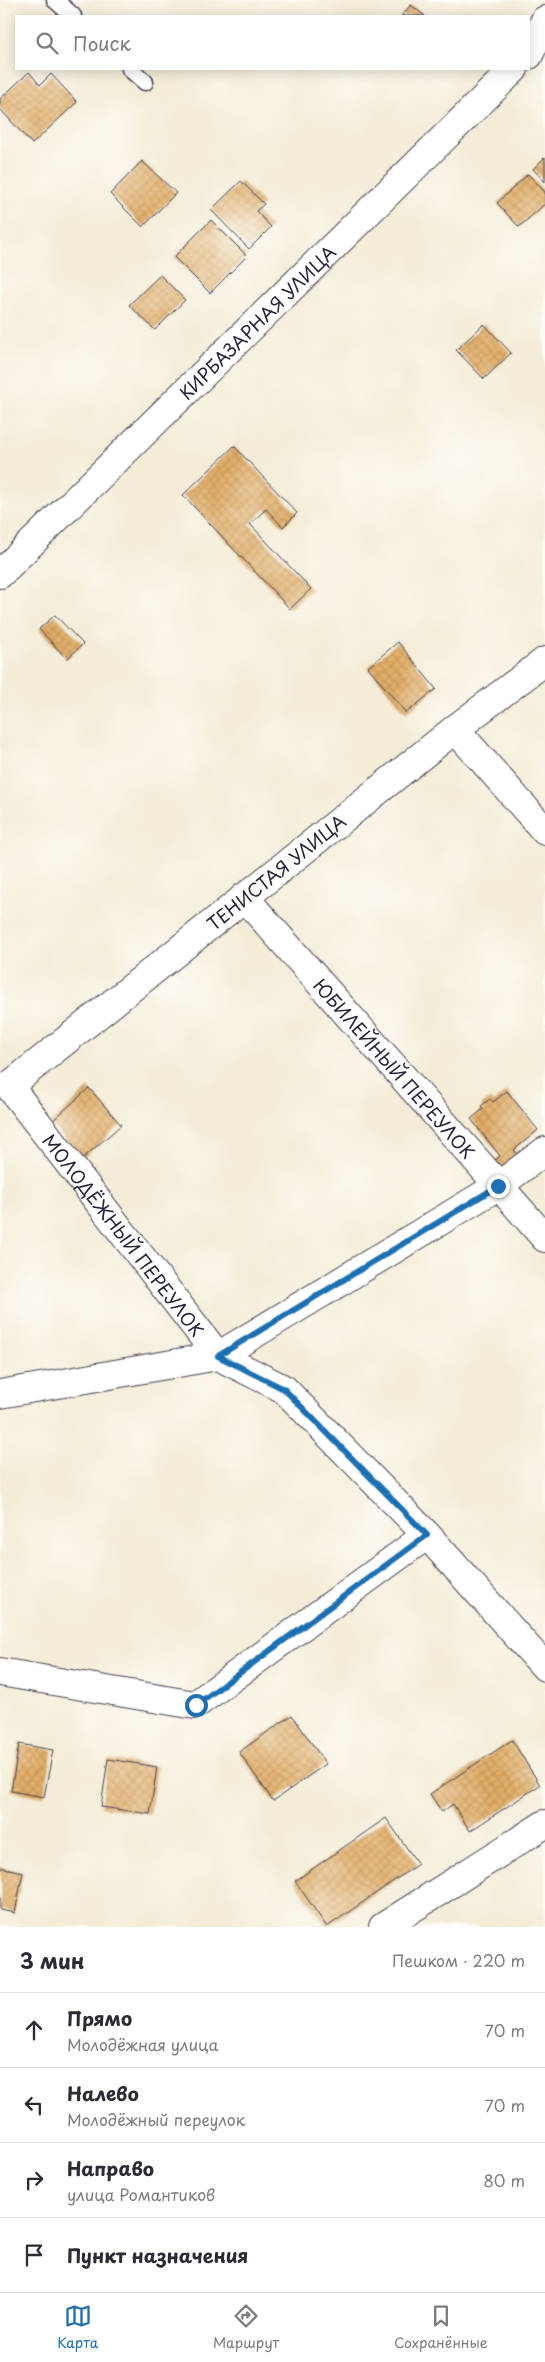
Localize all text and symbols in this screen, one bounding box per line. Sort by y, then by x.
search box [15,15,530,70]
icon: search [33,29,61,57]
text: Поиск [73,29,131,57]
street label: КИРБАЗАРНАЯ УЛИЦА [172,238,341,405]
street label: ТЕНИСТАЯ УЛИЦА [201,807,351,936]
street label: ЮБИЛЕЙНЫЙ ПЕРЕУЛОК [308,972,482,1164]
street label: МОЛОДЁЖНЫЙ ПЕРЕУЛОК [37,1128,211,1342]
route end [487,1175,510,1198]
route start [185,1694,208,1717]
text: 3 мин [20,1944,84,1976]
text: Пешком · 220 m [392,1948,525,1972]
text: Прямо [67,2004,132,2032]
icon: ahead [20,2016,48,2044]
text: 70 m [485,2018,525,2042]
text: Молодёжная улица [67,2032,219,2056]
text: Налево [67,2079,139,2107]
icon: left [20,2091,48,2119]
text: 70 m [485,2093,525,2117]
text: Молодёжный переулок [67,2107,245,2131]
text: Направо [67,2154,154,2182]
icon: right [20,2166,48,2194]
text: 80 m [483,2168,525,2192]
text: улица Романтиков [67,2182,215,2206]
icon: arrive [20,2241,48,2269]
text: Пункт назначения [67,2241,248,2269]
tab: Карта [57,2302,98,2353]
tab: Маршрут [213,2302,279,2353]
tab: Сохранённые [394,2302,488,2353]

